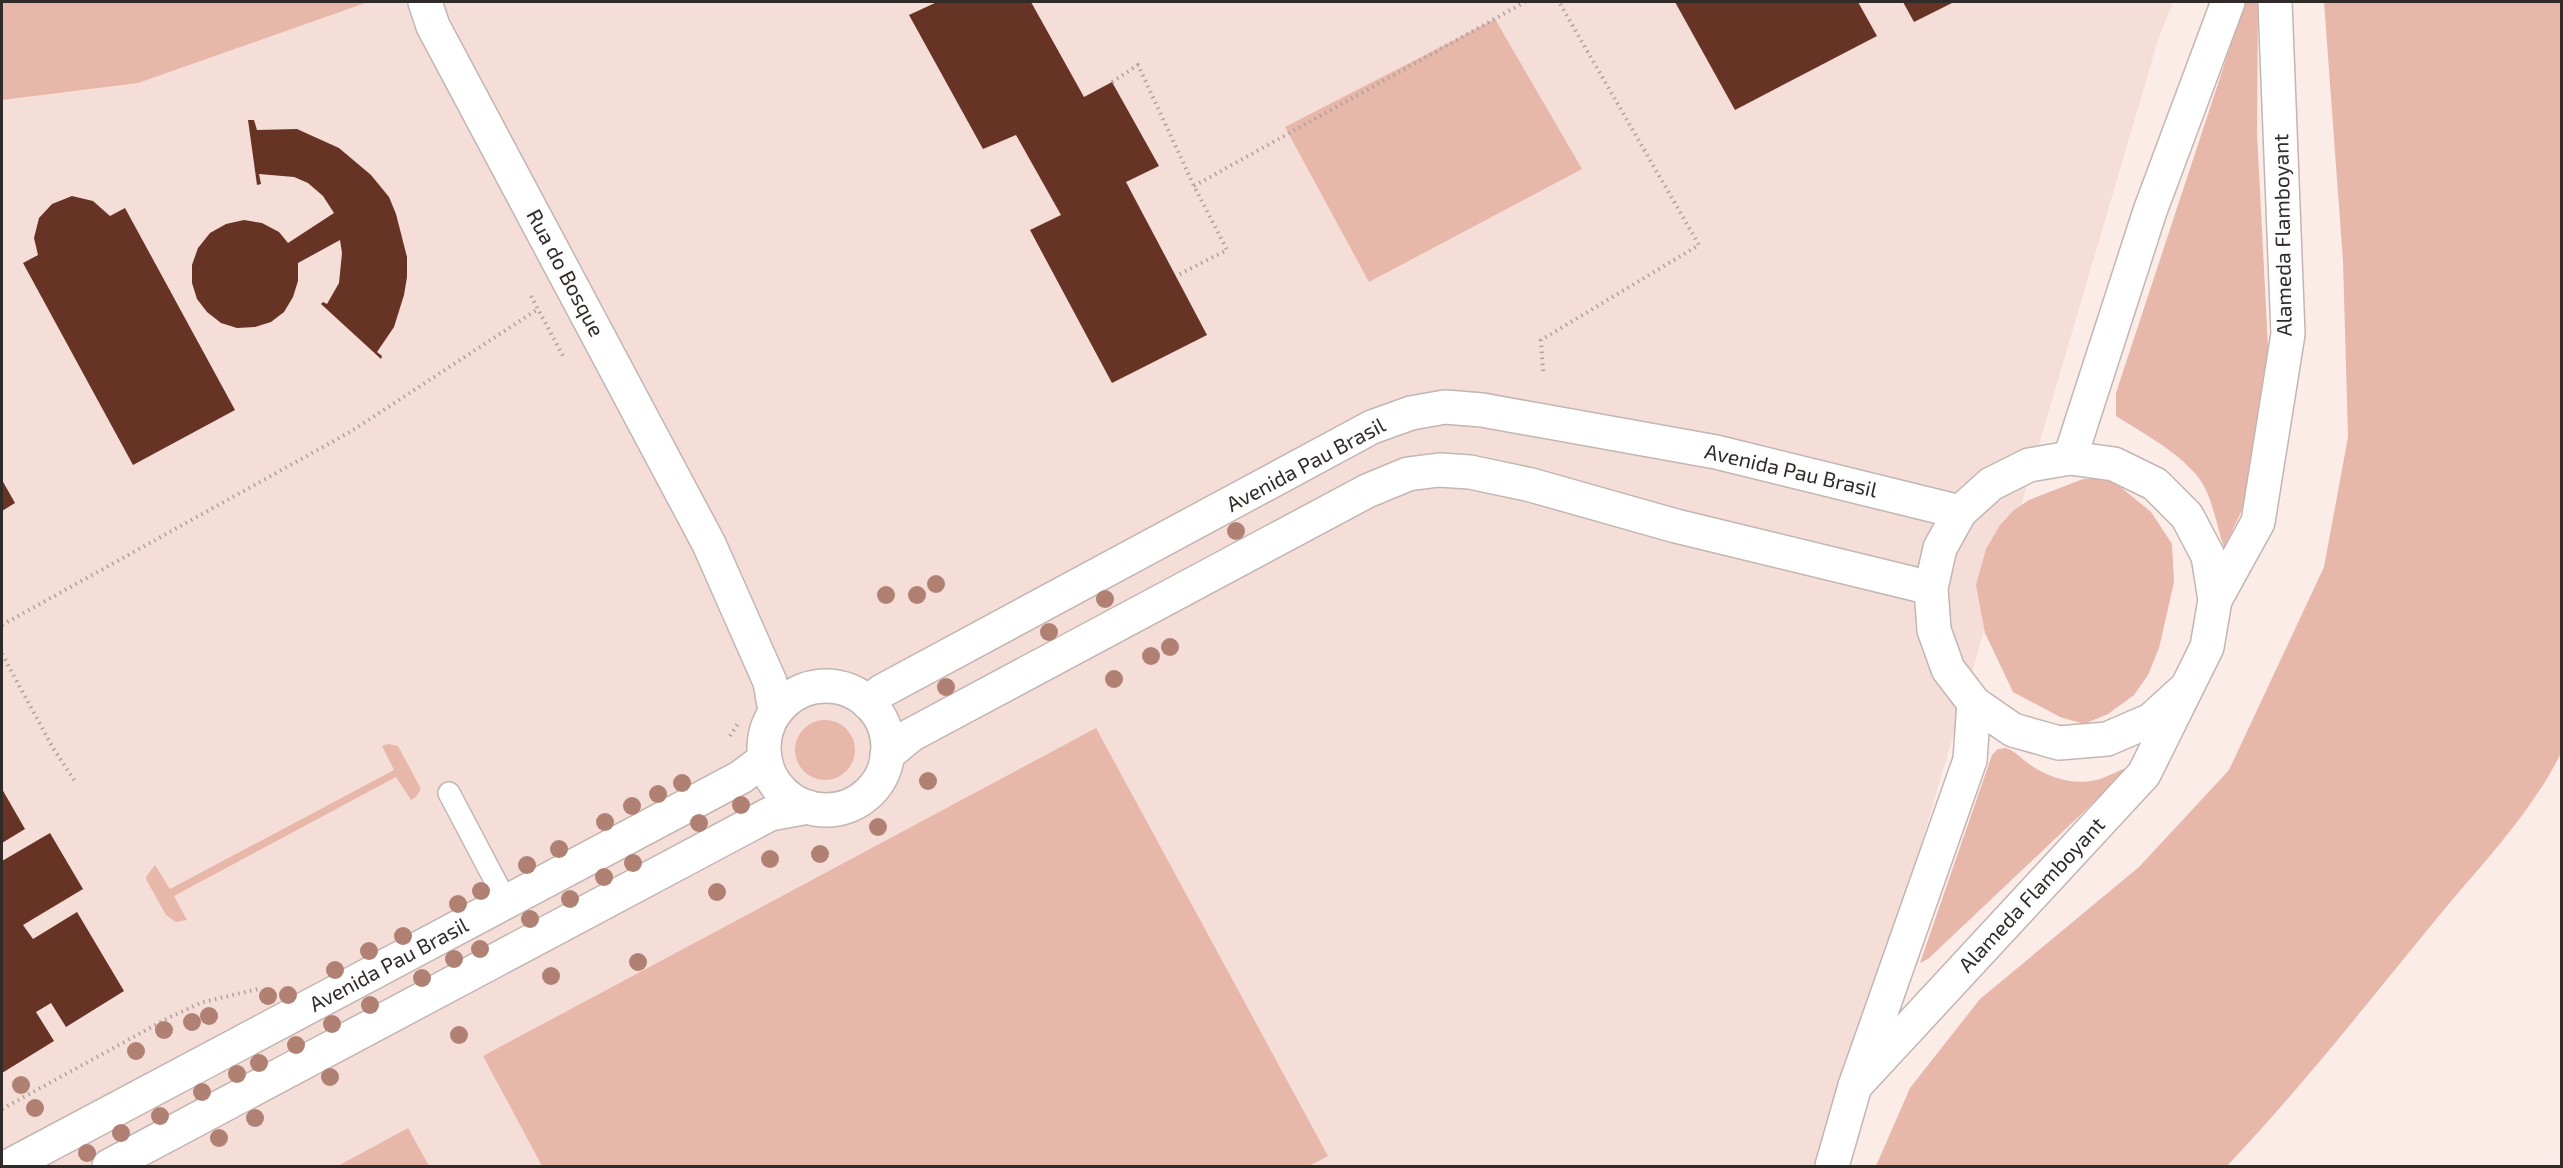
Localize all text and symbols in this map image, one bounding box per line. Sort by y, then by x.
street label: Alameda Flamboyant [2267,133,2296,337]
street label: Rua do Bosque [522,204,610,340]
street label: Avenida Pau Brasil [1222,411,1390,516]
street label: Avenida Pau Brasil [1703,438,1881,502]
street label: Alameda Flamboyant [1953,811,2109,977]
street label: Avenida Pau Brasil [305,911,473,1016]

